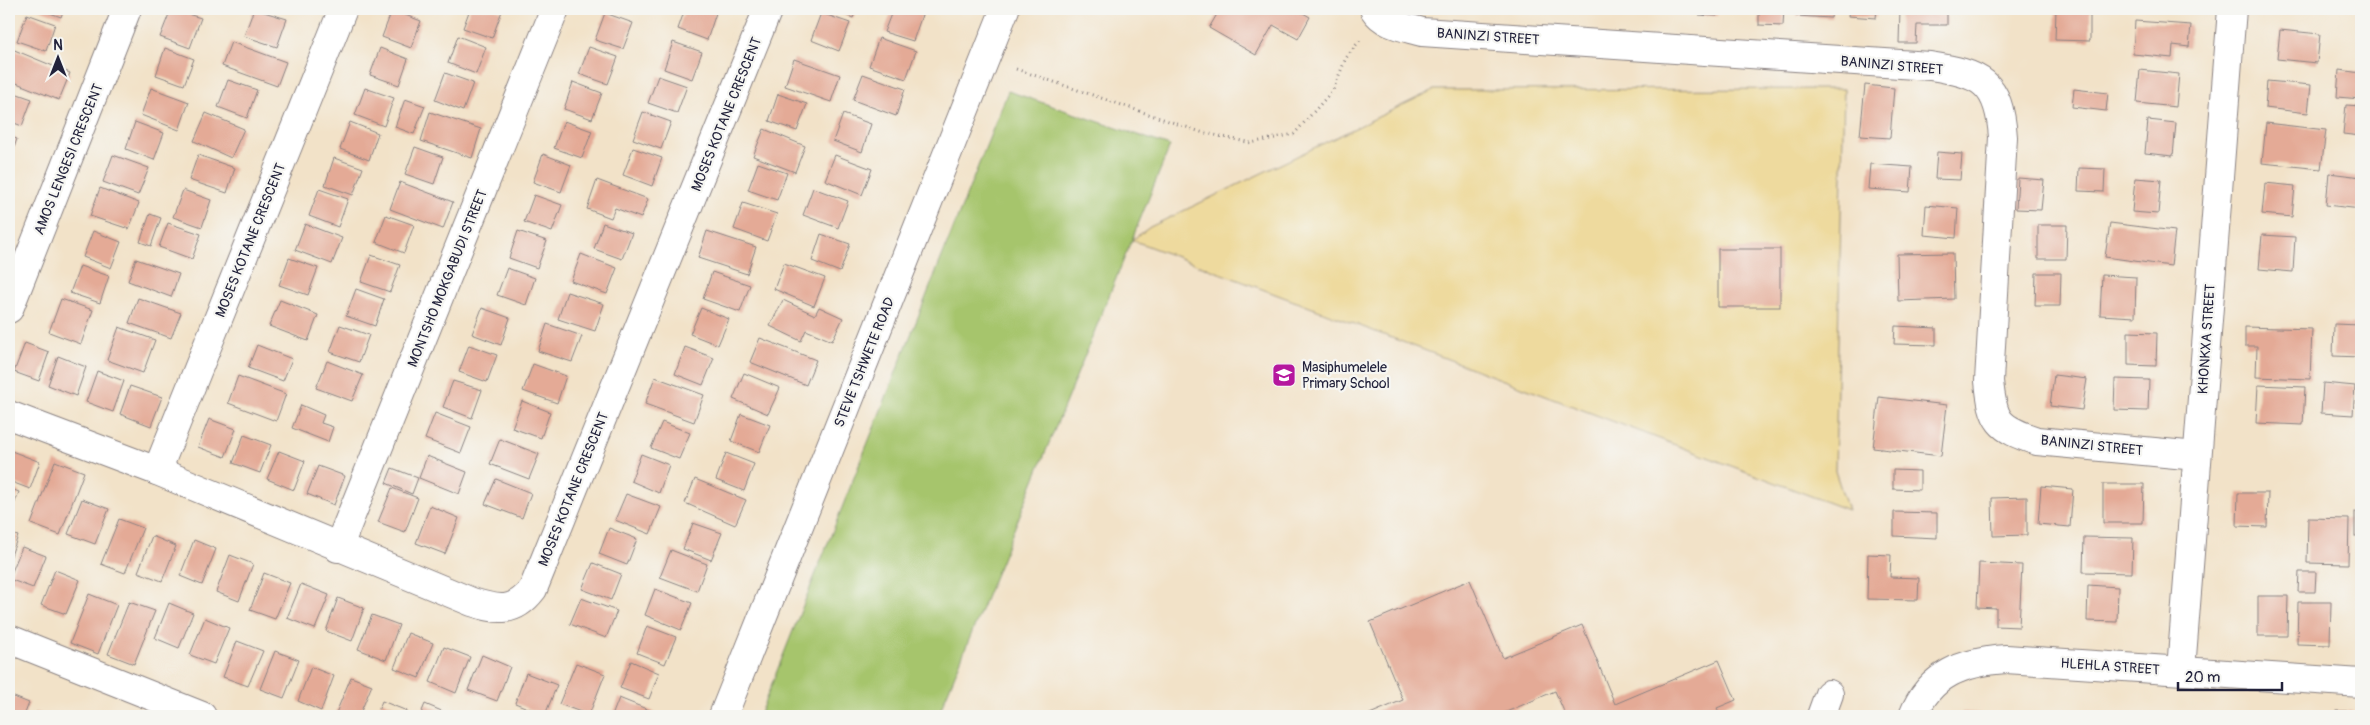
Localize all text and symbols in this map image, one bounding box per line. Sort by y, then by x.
street label: BANINZI STREET [1436,24,1540,49]
north arrow [32,32,82,82]
street label: MOSES KOTANE CRESCENT [688,34,765,194]
text: N [53,37,63,54]
street label: BANINZI STREET [1840,53,1944,78]
street label: AMOS LENGESI CRESCENT [30,81,107,237]
street label: MOSES KOTANE CRESCENT [212,160,289,320]
street label: MONTSHO MOKGABUDI STREET [404,187,491,369]
street label: KHONKXA STREET [2194,283,2219,395]
street label: STEVE TSHWETE ROAD [831,294,898,430]
place label: Masiphumelele Primary School [1302,359,1390,392]
school or university icon: Masiphumelele Primary School [1271,362,1297,388]
street label: MOSES KOTANE CRESCENT [535,409,612,569]
street label: BANINZI STREET [2040,432,2144,459]
street label: HLEHLA STREET [2060,655,2160,678]
scale bar [2178,660,2281,692]
text: 20 m [2185,668,2220,687]

